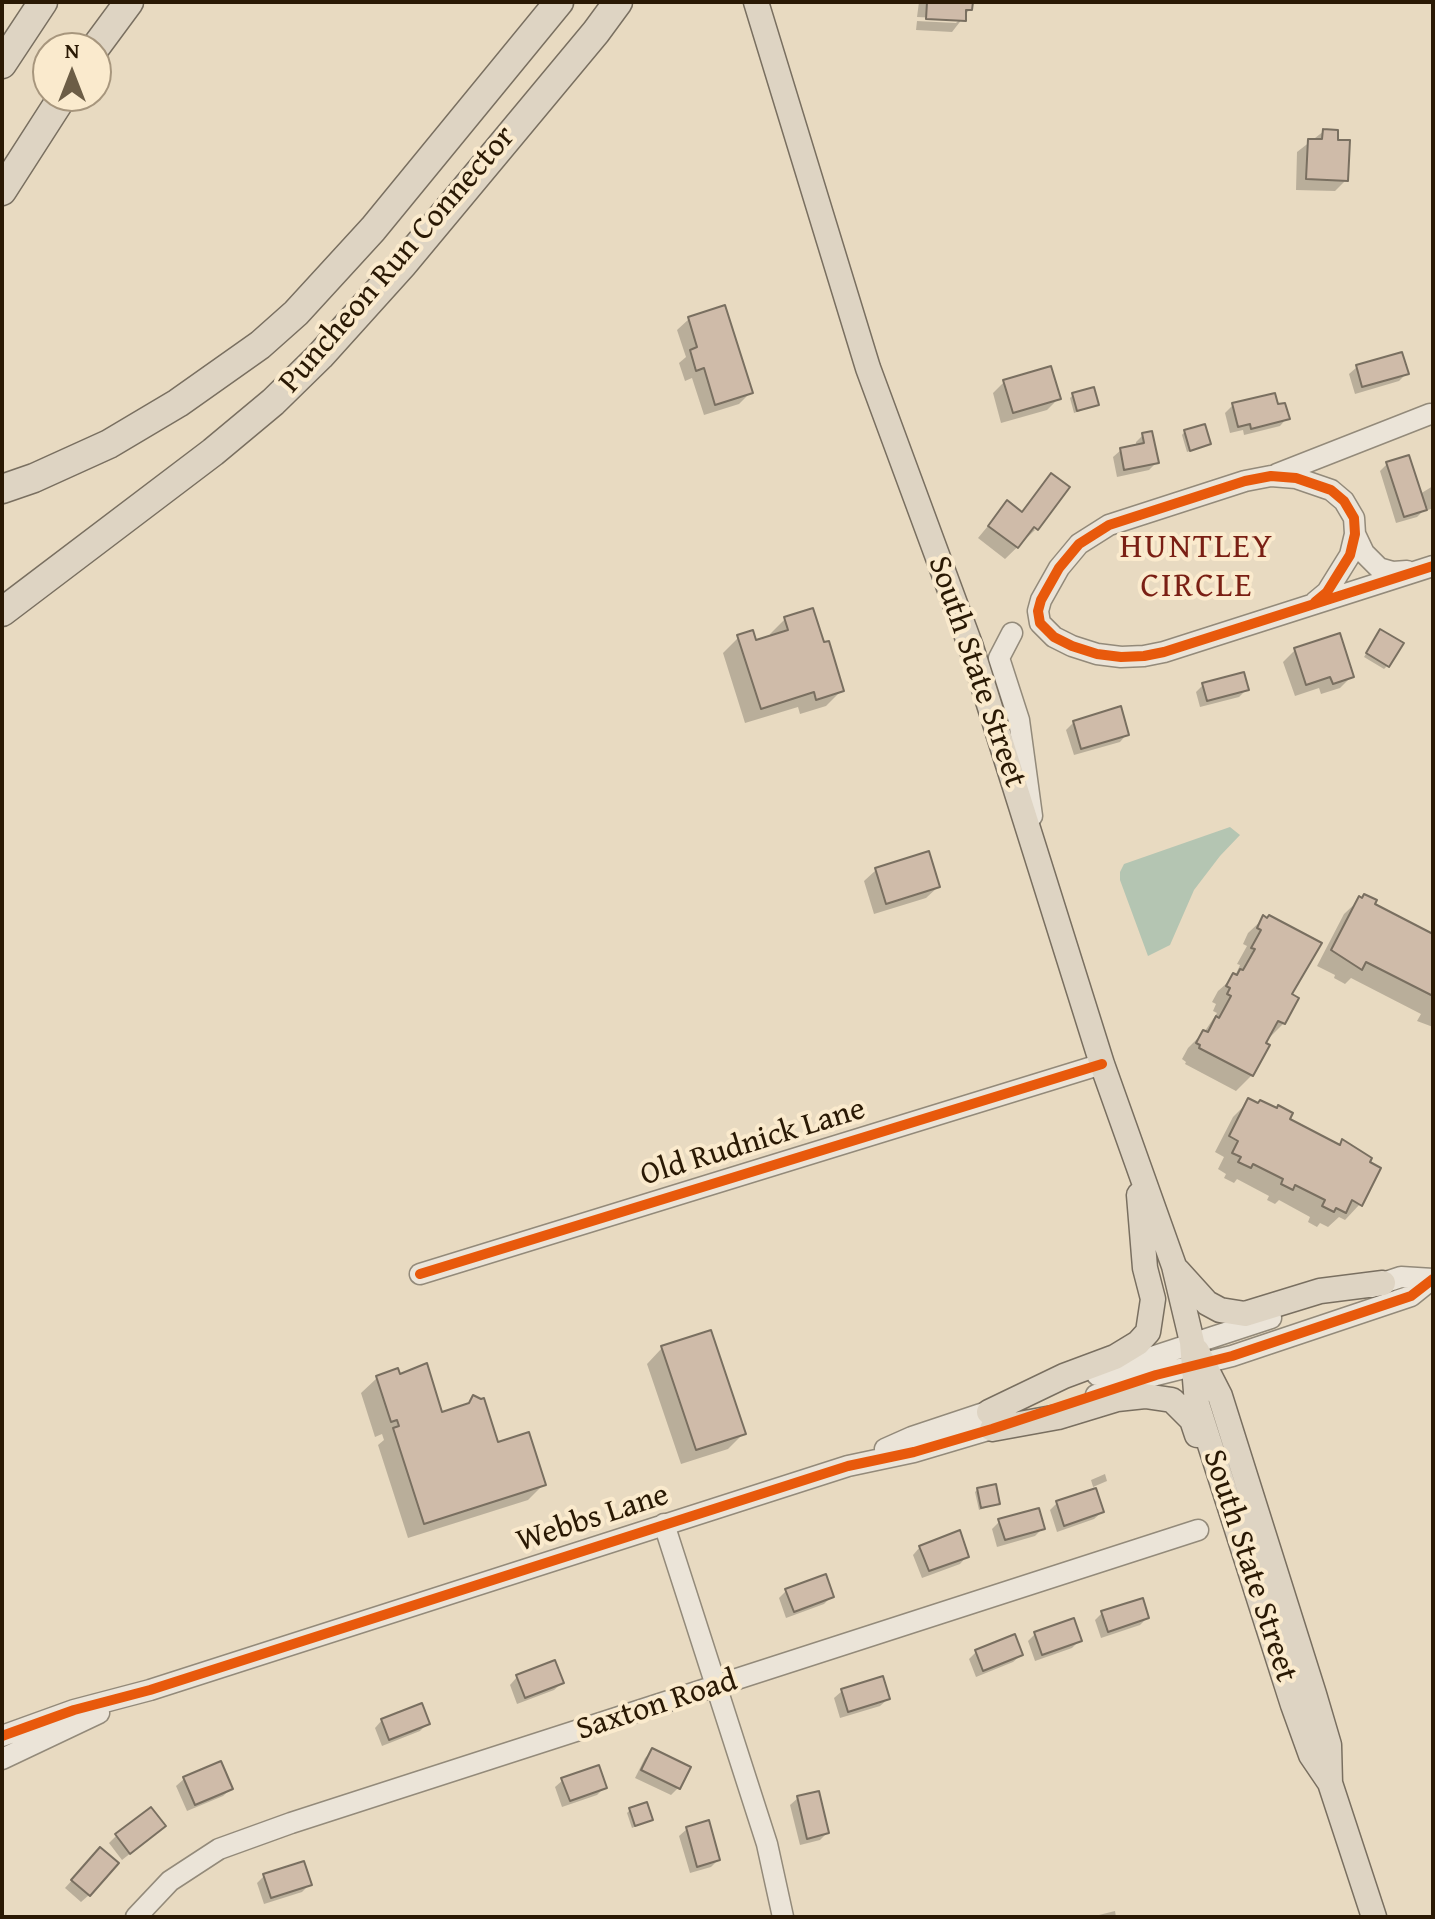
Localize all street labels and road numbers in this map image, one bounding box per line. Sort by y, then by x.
street label: Puncheon Run Connector [272,119,524,401]
street label: South State Street [918,551,1034,793]
street label: Old Rudnick Lane [636,1091,870,1195]
street label: South State Street [1193,1445,1305,1687]
street label: Webbs Lane [512,1476,674,1562]
street label: Saxton Road [572,1662,742,1750]

